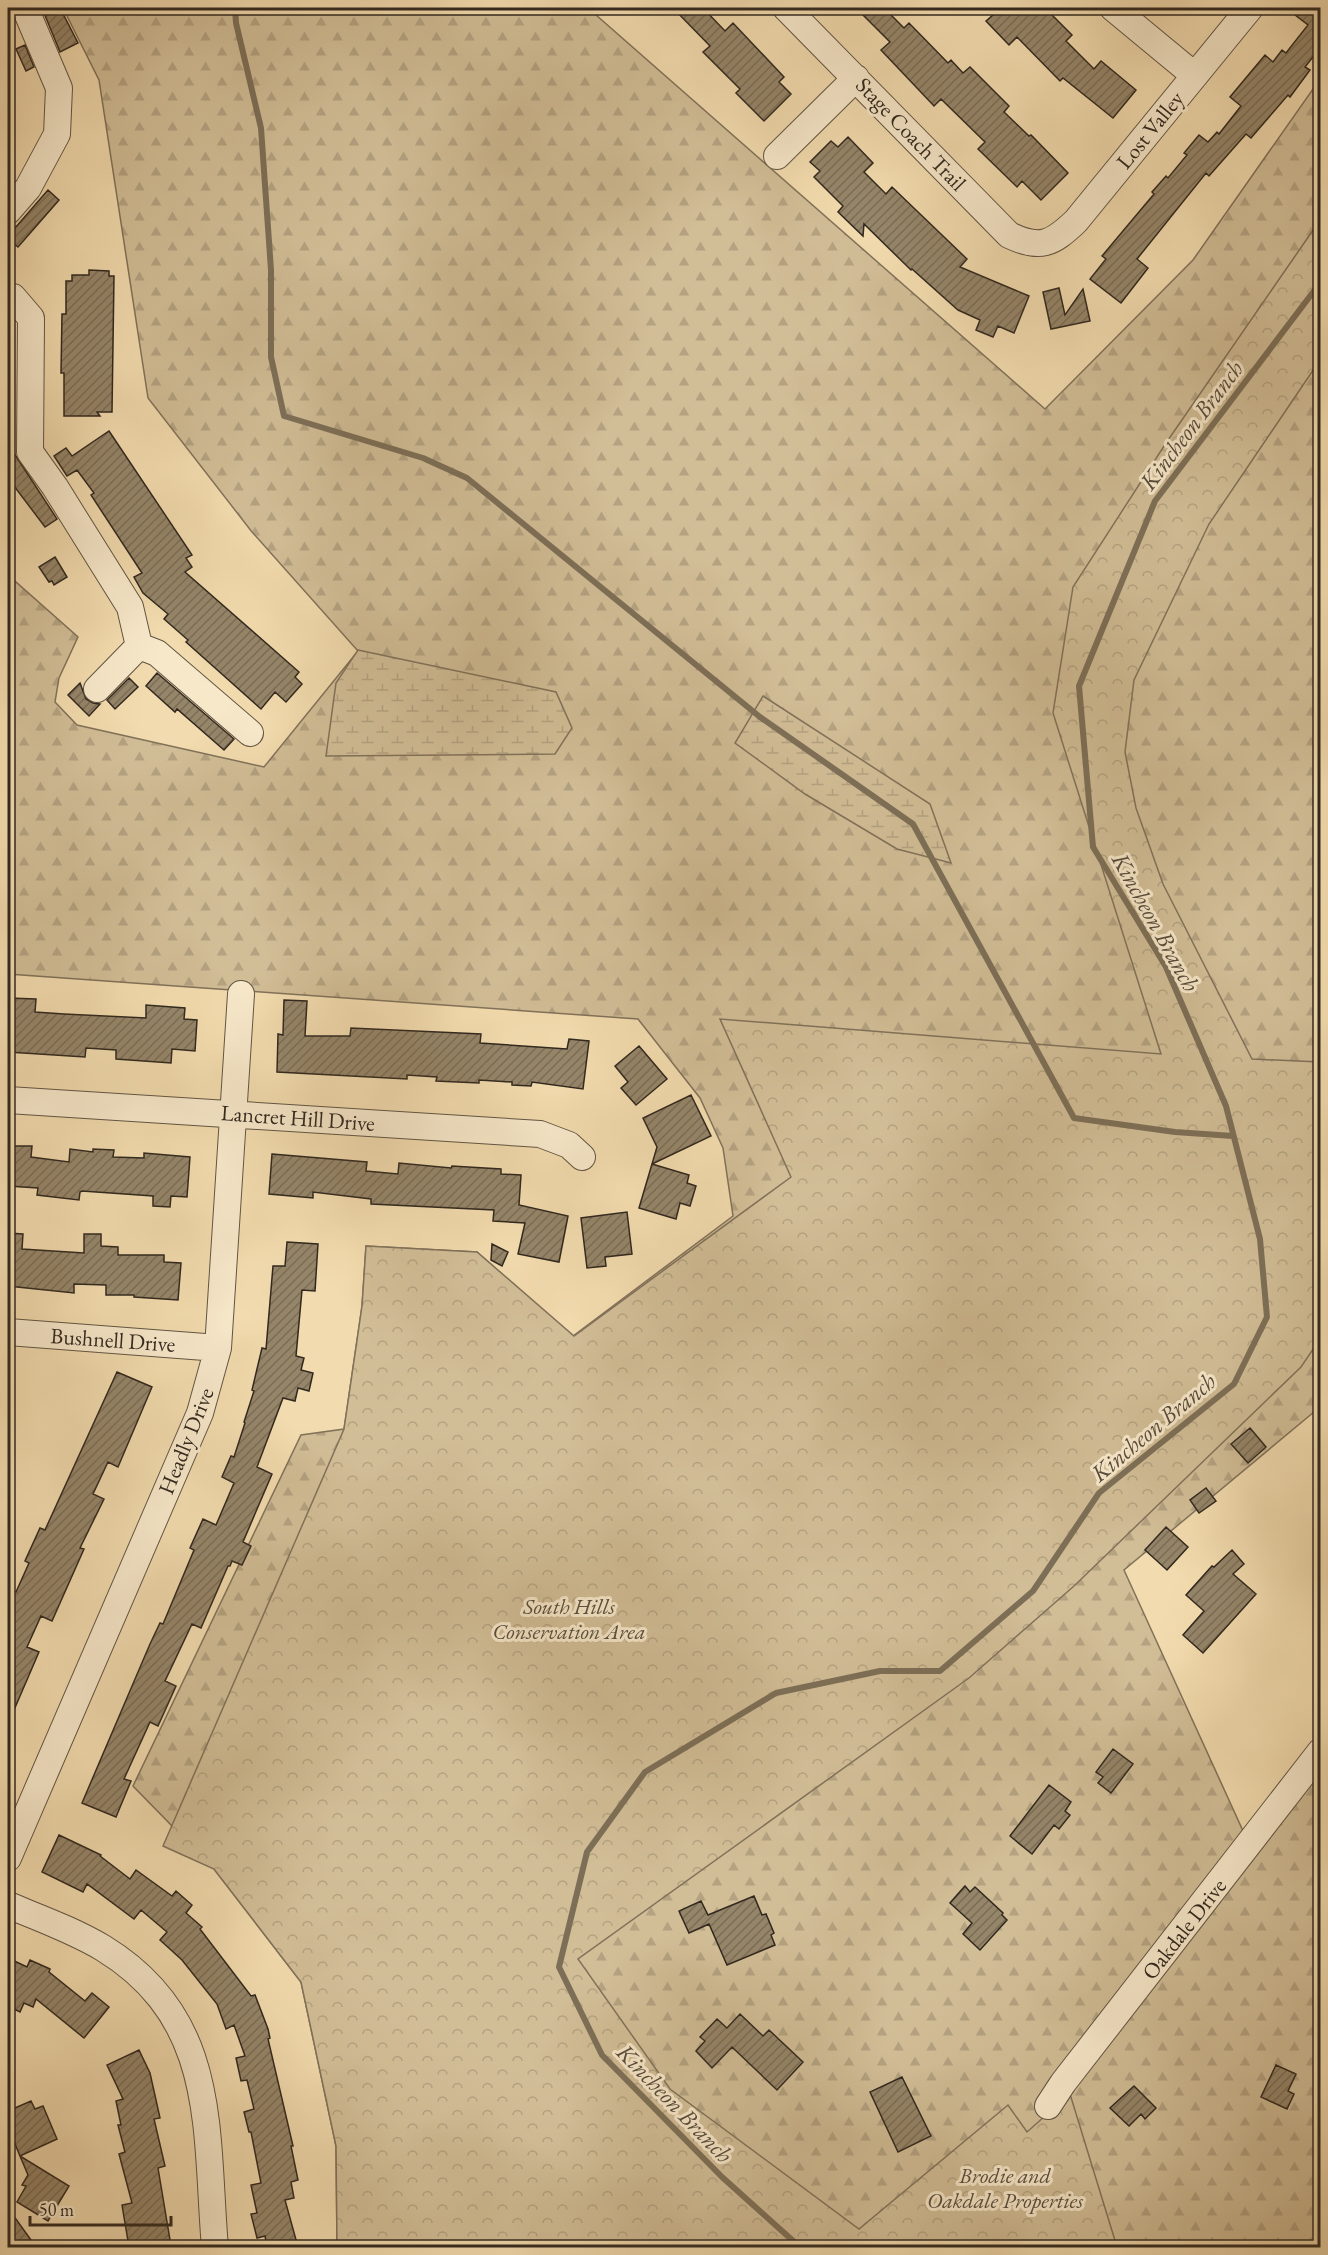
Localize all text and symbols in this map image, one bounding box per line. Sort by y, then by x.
street label: Stage Coach Trail [849,71,973,197]
street label: Lost Valley [1110,85,1191,175]
water label: Kincheon Branch [1132,354,1250,497]
water label: Kincheon Branch [1105,846,1207,997]
street label: Lancret Hill Drive [220,1098,376,1138]
street label: Bushnell Drive [50,1321,177,1359]
water label: Kincheon Branch [1083,1365,1222,1489]
street label: Headly Drive [151,1383,221,1499]
park label: South Hills Conservation Area [492,1592,646,1646]
street label: Oakdale Drive [1135,1872,1233,1986]
water label: Kincheon Branch [610,2036,740,2169]
park label: Brodie and Oakdale Properties [927,2161,1084,2215]
scale bar [30,2189,171,2227]
text: 50 m [39,2198,74,2221]

